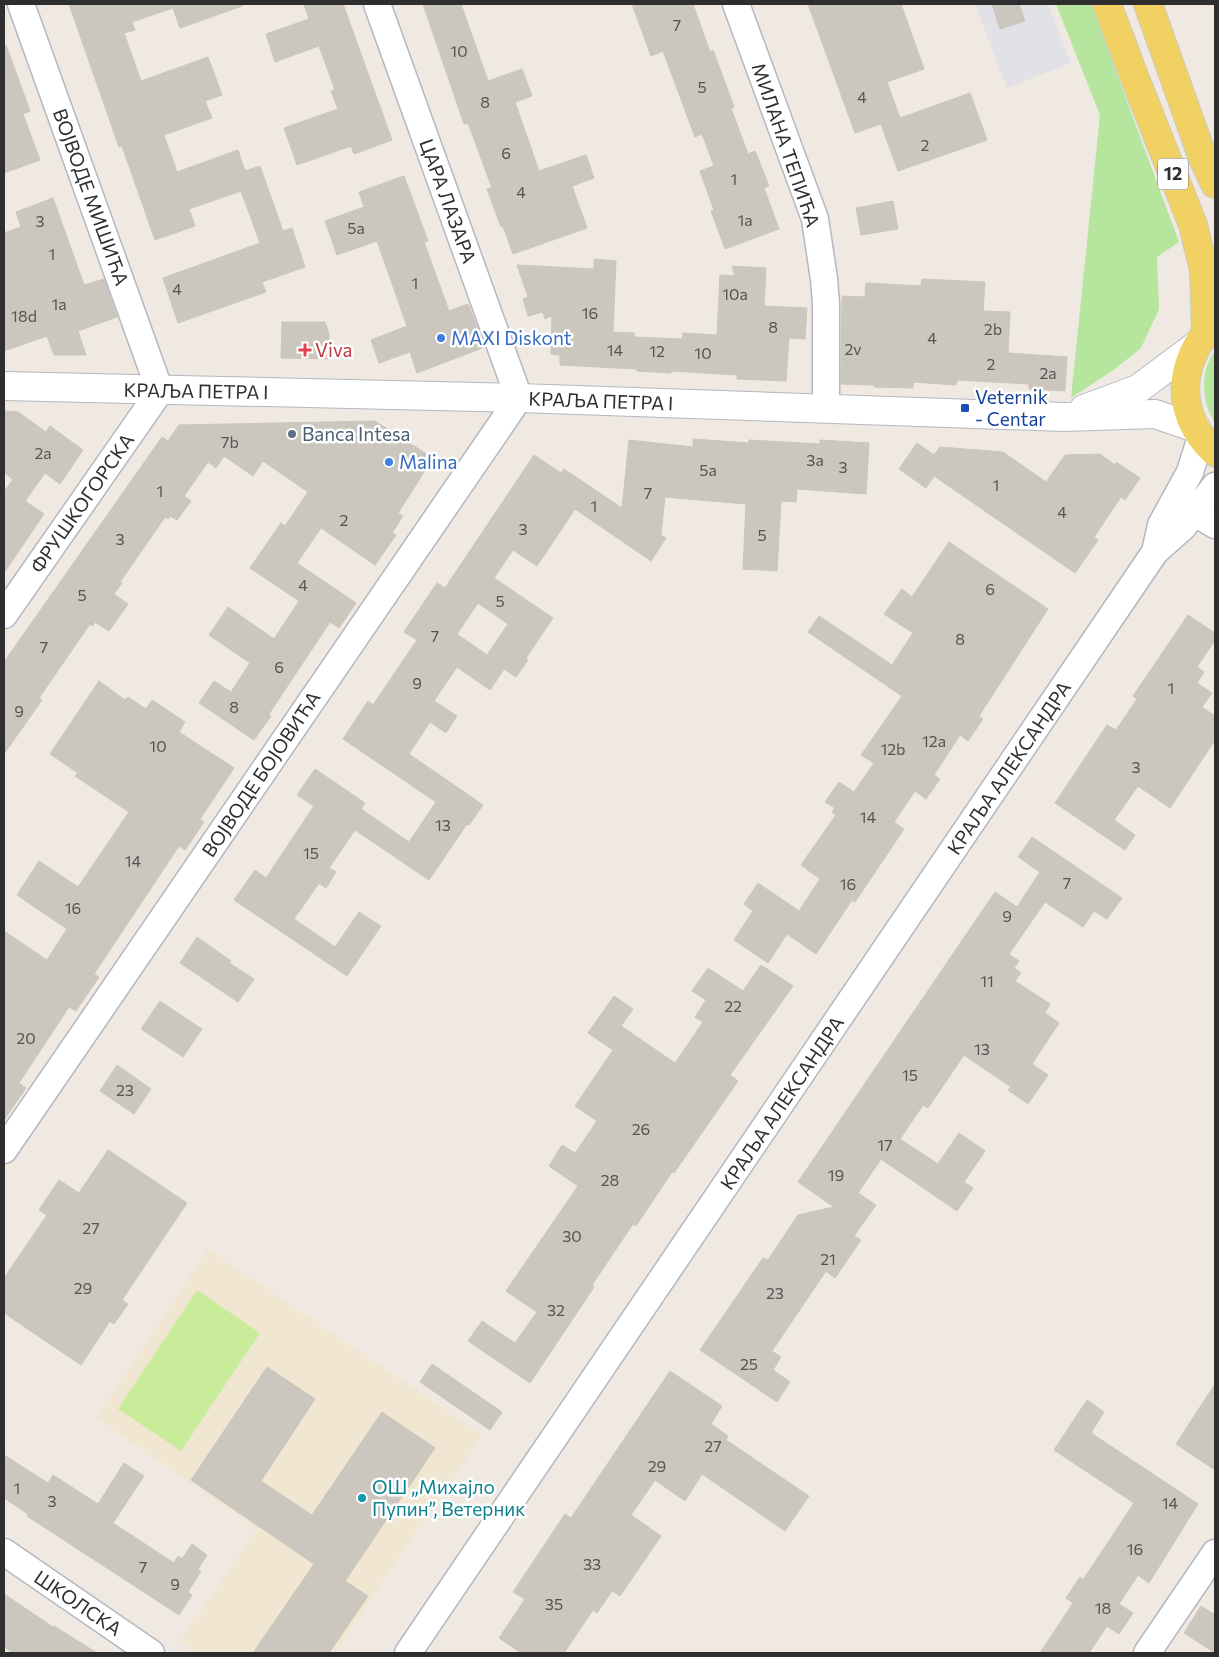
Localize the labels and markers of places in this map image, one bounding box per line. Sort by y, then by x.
place label: MAXI Diskont [451,326,572,349]
marker: MAXI Diskont [435,332,447,344]
place label: Viva [315,338,352,361]
marker: Viva [299,344,311,356]
place label: Veternik - Centar [975,385,1048,430]
marker: Veternik - Centar [959,402,971,414]
place label: Banca Intesa [302,422,411,445]
marker: Banca Intesa [286,428,298,440]
place label: Malina [399,450,457,473]
marker: Malina [383,456,395,468]
place label: ОШ „Михајло Пупин”, Ветерник [372,1475,525,1520]
marker: ОШ „Михајло Пупин”, Ветерник [356,1492,368,1504]

